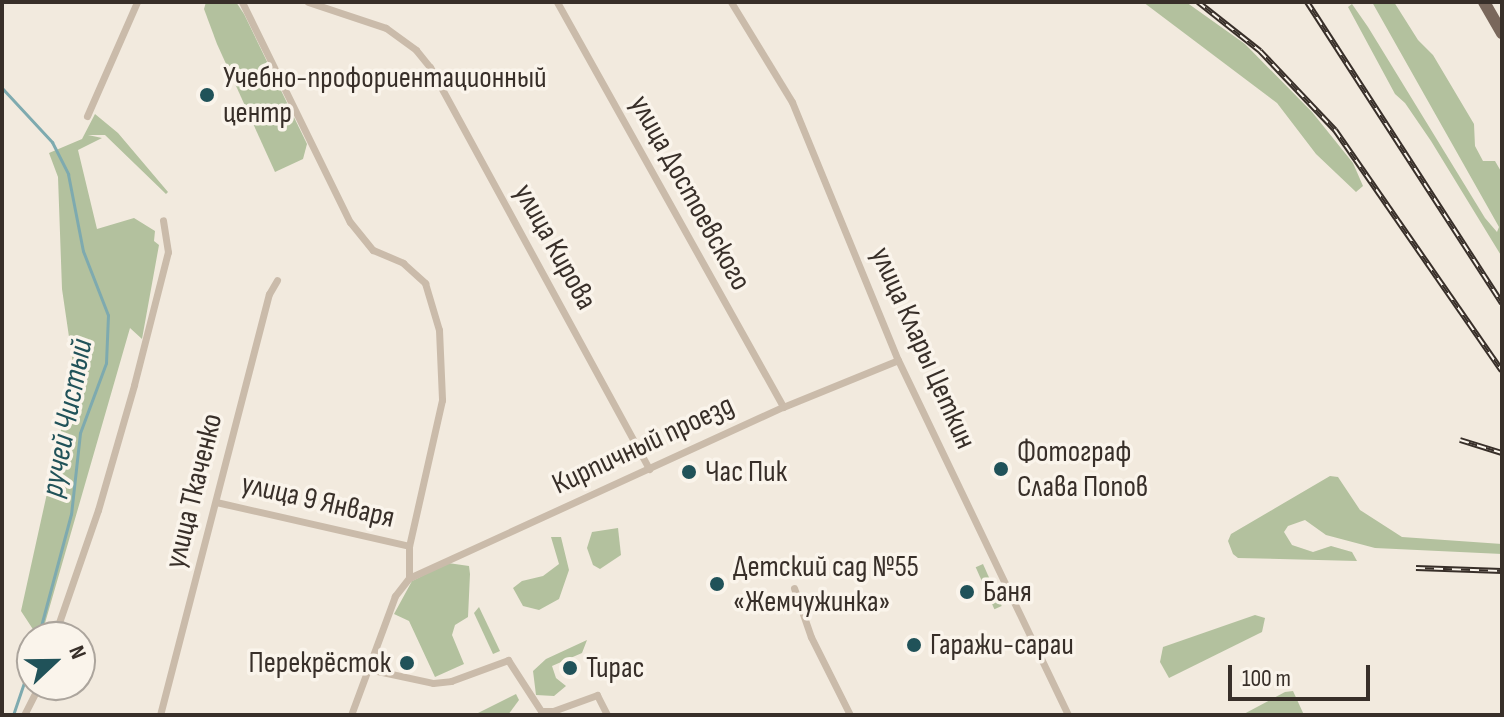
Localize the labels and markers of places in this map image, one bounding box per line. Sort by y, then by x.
place label: Учебно-профориентационный центр [223,60,547,130]
marker: Учебно-профориентационный центр [198,86,216,104]
place label: Фотограф Слава Попов [1017,434,1148,504]
place label: Час Пик [705,454,787,490]
marker: Фотограф Слава Попов [992,460,1010,478]
marker: Час Пик [680,463,698,481]
place label: Детский сад №55 «Жемчужинка» [733,549,919,620]
place label: Баня [983,574,1032,610]
marker: Детский сад №55 «Жемчужинка» [708,575,726,593]
marker: Баня [958,583,976,601]
place label: Гаражи-сараи [930,627,1074,663]
marker: Гаражи-сараи [905,636,923,654]
place label: Перекрёсток [249,645,391,681]
place label: Тирас [586,650,644,686]
marker: Перекрёсток [398,654,416,672]
marker: Тирас [561,659,579,677]

